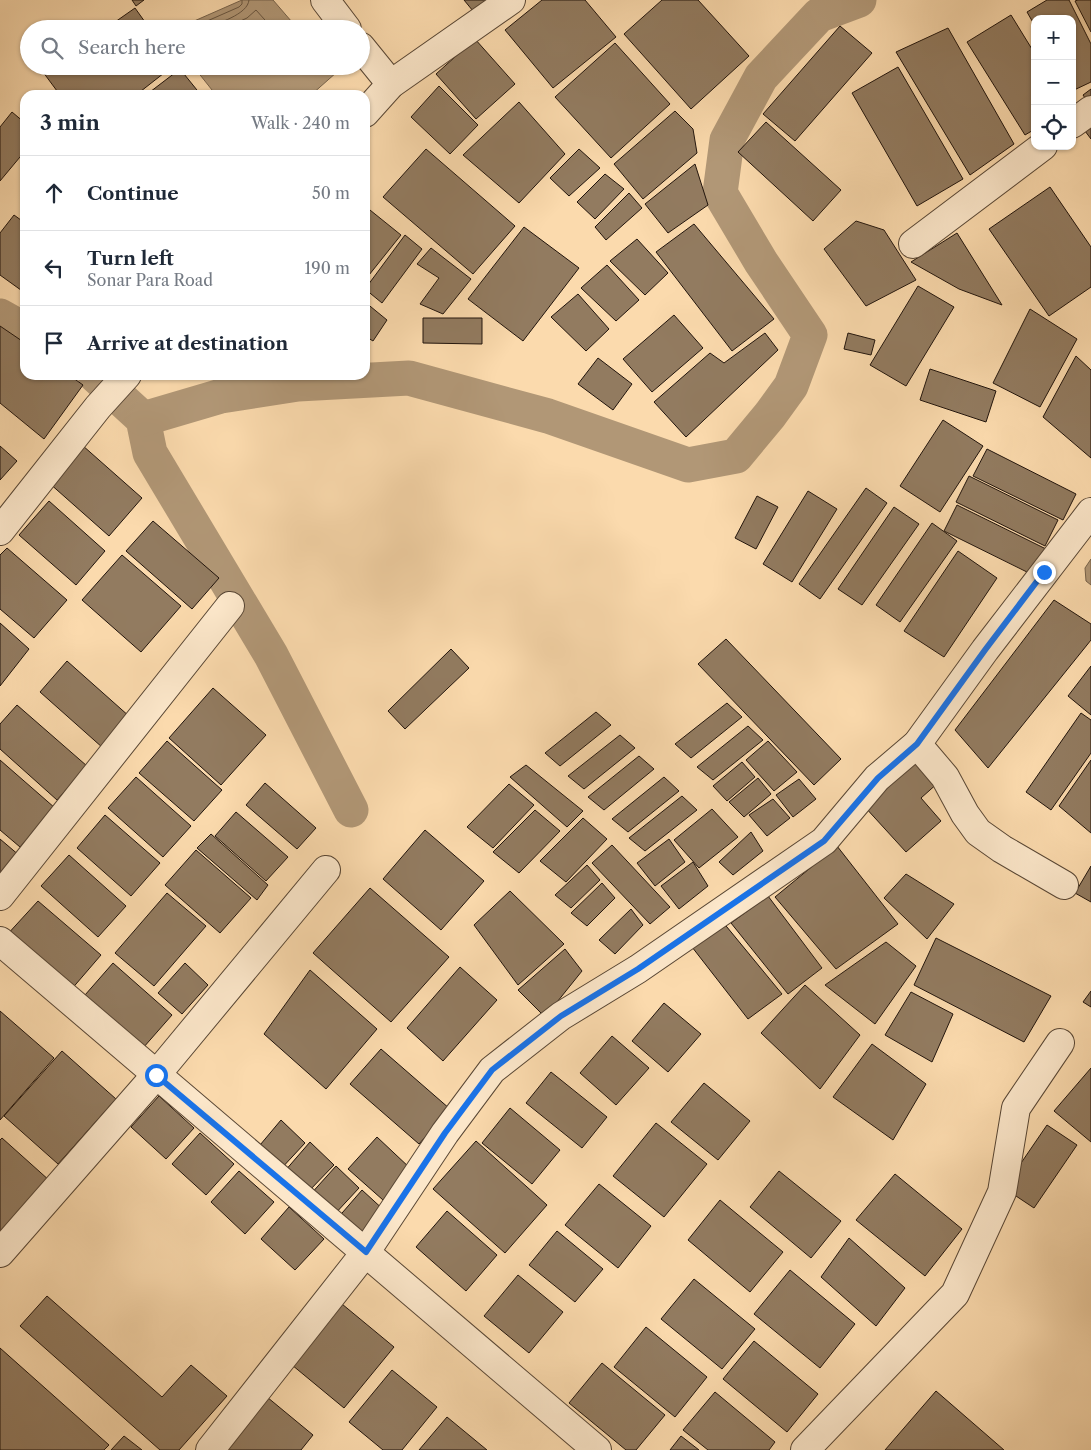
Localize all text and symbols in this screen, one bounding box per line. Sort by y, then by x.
map controls [1031,15,1076,150]
button: + [1031,15,1076,60]
search box [20,20,370,75]
icon: search [38,34,66,62]
text: Search here [78,36,186,59]
button: − [1031,60,1076,105]
button: locate [1031,105,1076,150]
text: 3 min [40,110,100,135]
text: Walk · 240 m [251,113,350,133]
icon: ahead [40,179,68,207]
text: Continue [87,182,179,205]
text: 50 m [312,183,350,203]
text: Turn left [87,247,174,270]
icon: left [40,254,68,282]
text: 190 m [305,258,350,278]
text: Sonar Para Road [87,270,213,290]
icon: arrive [40,329,68,357]
text: Arrive at destination [87,332,288,355]
route end [1033,561,1056,584]
route start [145,1064,168,1087]

